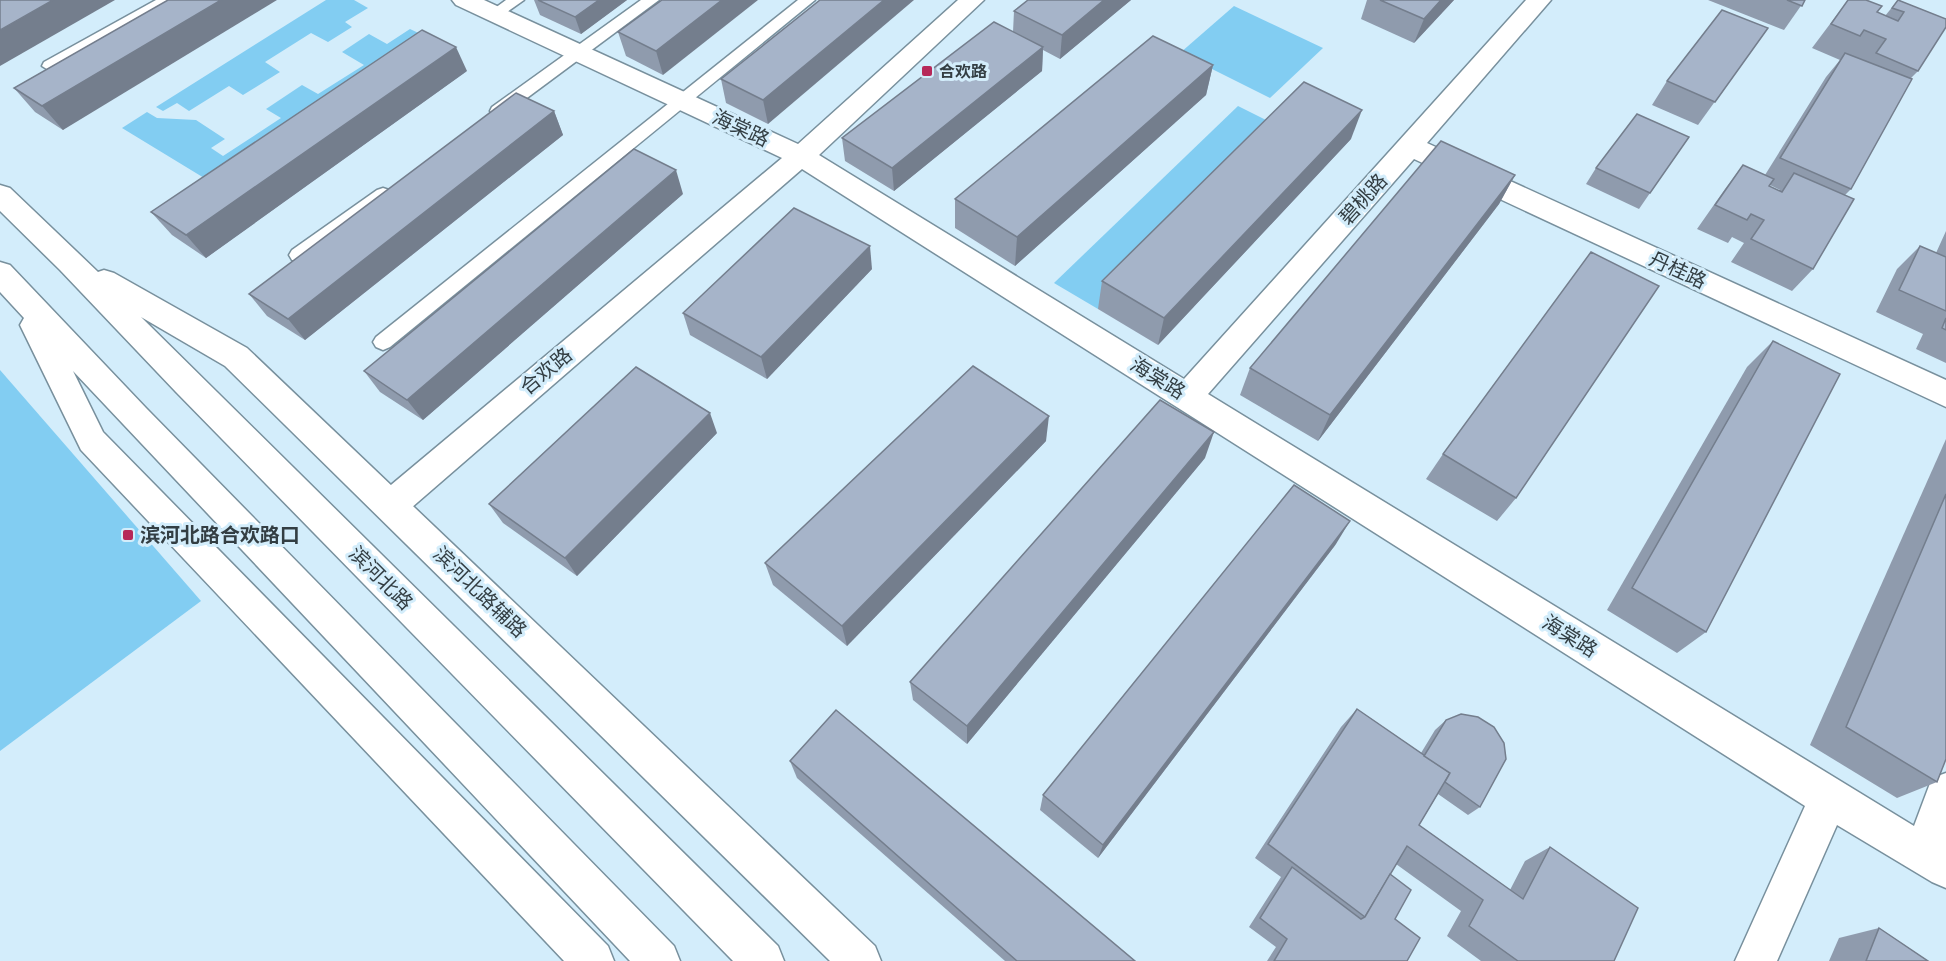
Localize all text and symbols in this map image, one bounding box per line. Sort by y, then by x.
place label: 合欢路 [939,62,987,81]
marker: 合欢路 [920,64,934,78]
street label: 海棠路 [709,104,773,152]
street label: 碧桃路 [1334,169,1392,229]
street label: 丹桂路 [1646,246,1710,294]
street label: 合欢路 [515,343,577,399]
street label: 海棠路 [1126,352,1190,404]
place label: 滨河北路合欢路口 [140,523,300,547]
marker: 滨河北路合欢路口 [121,528,135,542]
street label: 滨河北路 [344,541,418,615]
street label: 滨河北路辅路 [429,542,531,642]
street label: 海棠路 [1538,610,1602,662]

